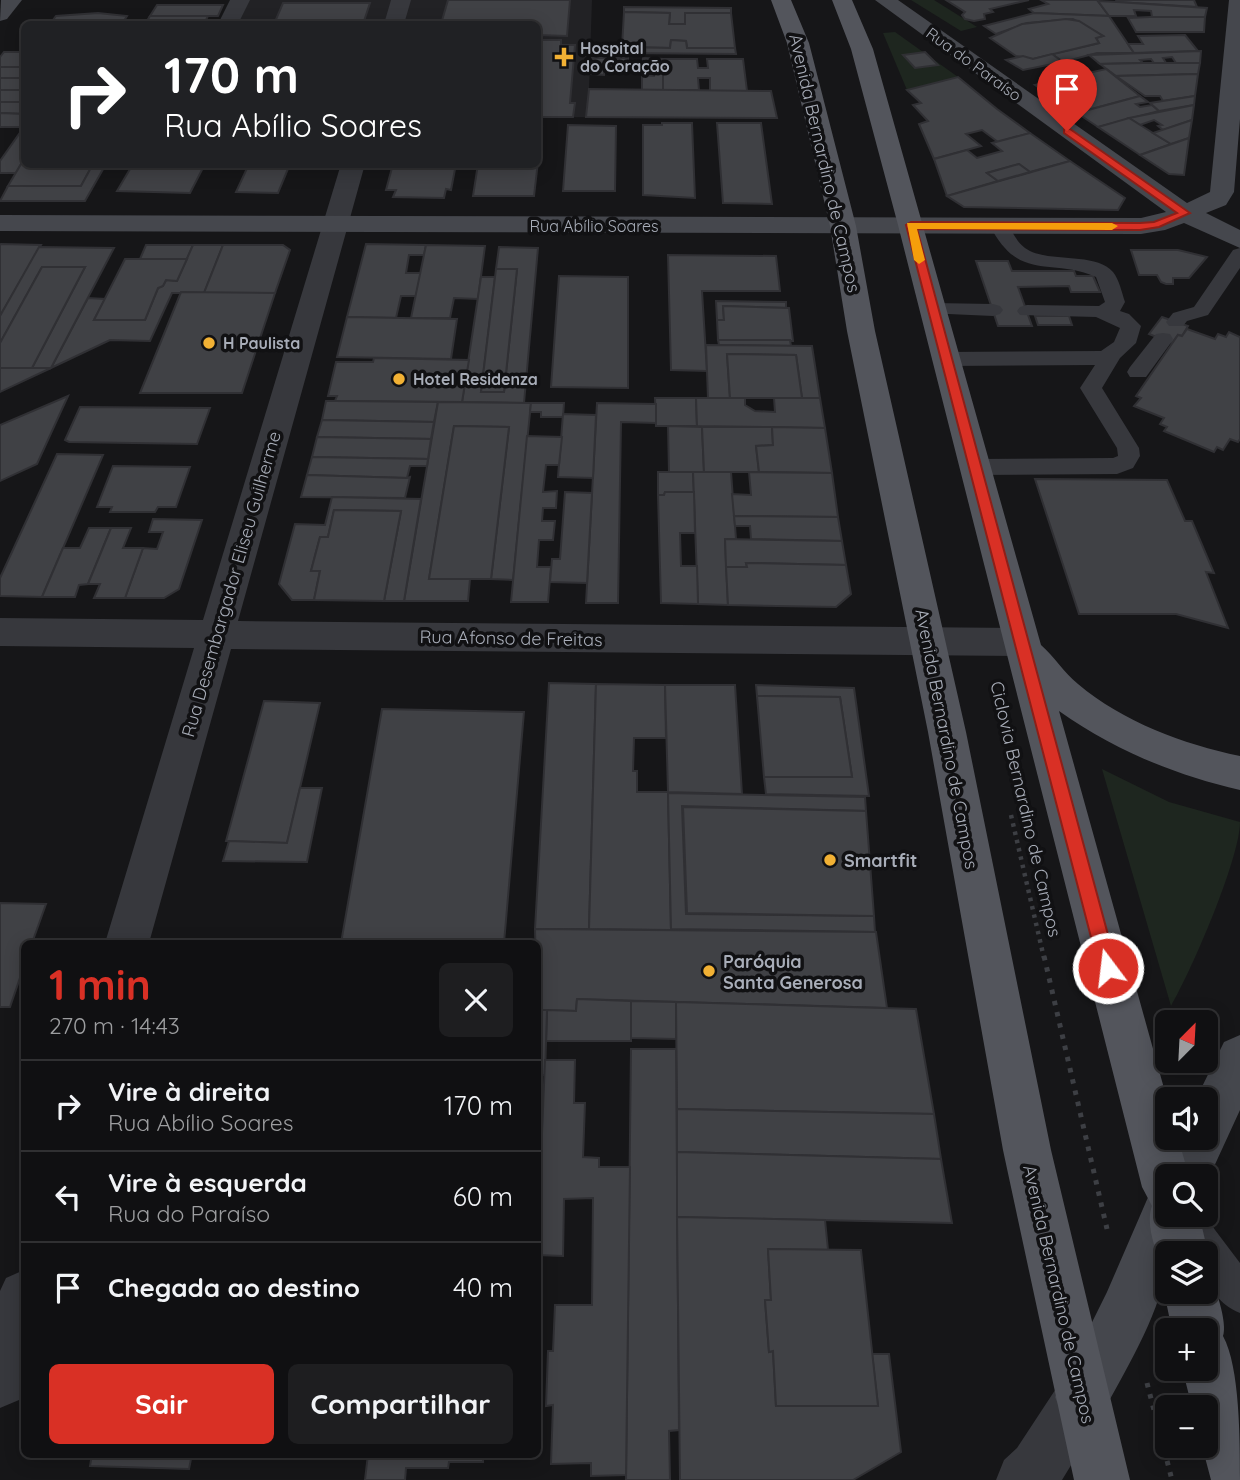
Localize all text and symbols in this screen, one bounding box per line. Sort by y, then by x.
street label: Rua do Paraíso [922,23,1026,105]
street label: Avenida Bernardino de Campos [784,31,866,295]
place label: Hospital do Coração [580,38,670,76]
text: 170 m [164,44,299,105]
marker: Hospital do Coração [554,47,574,67]
icon: right [49,49,140,140]
pin [1037,59,1097,131]
icon: arrive [1048,70,1086,108]
text: Rua Abílio Soares [164,105,422,145]
street label: Rua Abílio Soares [529,216,659,236]
place label: H Paulista [223,333,300,353]
marker: H Paulista [201,335,217,351]
place label: Hotel Residenza [413,369,538,389]
marker: Hotel Residenza [391,371,407,387]
street label: Rua Desembargador Eliseu Guilherme [176,428,286,740]
street label: Avenida Bernardino de Campos [910,607,984,871]
street label: Rua Afonso de Freitas [419,625,603,651]
street label: Ciclovia Bernardino de Campos [985,679,1067,939]
place label: Smartfit [844,849,917,872]
marker: Smartfit [822,852,838,868]
position arrow [1071,931,1145,1005]
place label: Paróquia Santa Generosa [723,950,863,994]
text: 1 min [49,958,151,1011]
button: close [439,963,513,1037]
marker: Paróquia Santa Generosa [701,963,717,979]
north arrow [1155,1010,1218,1073]
map controls [1155,1010,1218,1458]
text: 270 m · 14:43 [49,1011,180,1040]
text: Vire à direita [108,1075,270,1108]
icon: right [49,1087,87,1125]
button: sound [1155,1087,1218,1150]
text: 170 m [444,1089,513,1122]
text: Rua Abílio Soares [108,1108,294,1137]
street label: Avenida Bernardino de Campos [1018,1162,1100,1426]
button: search [1155,1164,1218,1227]
text: Vire à esquerda [108,1166,307,1199]
icon: left [49,1178,87,1216]
text: 60 m [453,1180,513,1213]
text: Rua do Paraíso [108,1199,270,1228]
button: layers [1155,1241,1218,1304]
icon: arrive [49,1269,87,1307]
text: Chegada ao destino [108,1271,360,1304]
text: 40 m [453,1271,513,1304]
button: + [1155,1318,1218,1381]
button: Sair [49,1364,274,1444]
button: Compartilhar [288,1364,513,1444]
button: − [1155,1395,1218,1458]

